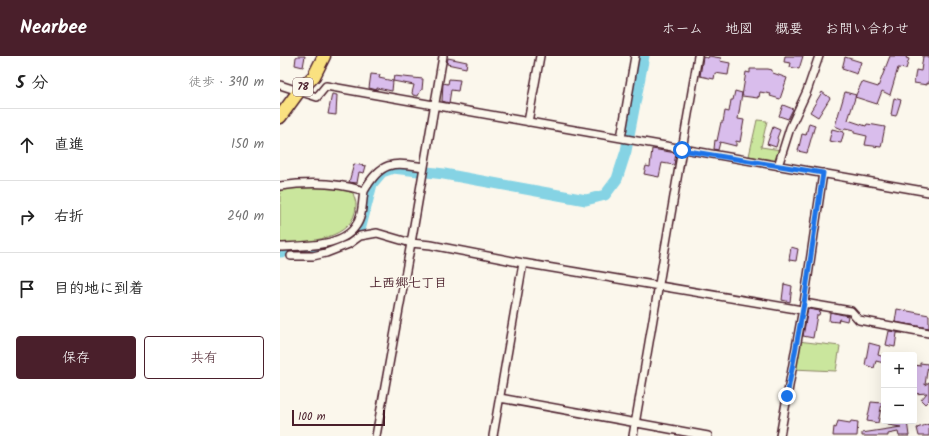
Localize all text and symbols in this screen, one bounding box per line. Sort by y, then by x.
text: Nearbee [20,13,87,43]
text: ホーム [662,18,703,40]
text: 地図 [725,18,753,40]
text: 概要 [775,18,803,40]
text: お問い合わせ [825,18,909,40]
text: 5 分 [16,70,48,97]
text: 徒歩 · 390 m [189,72,264,93]
road number: 78 [293,78,313,96]
text: 直進 [54,133,84,157]
icon: ahead [16,134,38,156]
text: 150 m [231,134,264,155]
route start [673,141,691,159]
text: 右折 [54,205,84,229]
icon: right [16,206,38,228]
text: 240 m [227,206,264,227]
district label: 上西郷七丁目 [369,273,447,294]
text: 目的地に到着 [54,277,144,301]
icon: arrive [16,278,38,300]
button: 保存 [16,336,136,379]
button: 共有 [144,336,264,379]
map controls [881,352,917,424]
button: + [881,352,917,388]
route end [778,387,796,405]
button: − [881,388,917,424]
scale bar [292,408,385,427]
text: 100 m [298,408,326,426]

